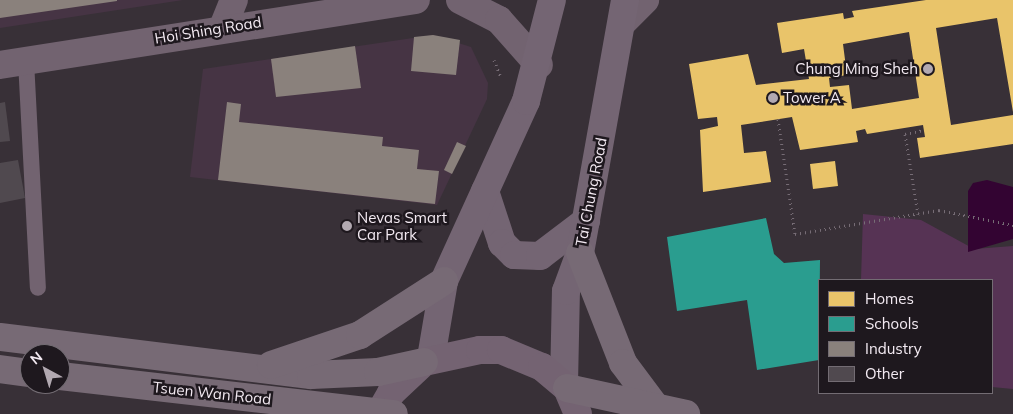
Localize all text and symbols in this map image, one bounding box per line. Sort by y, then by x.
street label: Hoi Shing Road [153,13,263,47]
place label: Chung Ming Sheh [795,60,918,78]
marker: Chung Ming Sheh [922,63,934,75]
place label: Tower A [783,89,841,107]
marker: Tower A [767,92,779,104]
street label: Tai Chung Road [572,136,610,248]
place label: Nevas Smart Car Park [357,208,447,243]
marker: Nevas Smart Car Park [341,220,353,232]
legend [818,279,993,394]
text: Homes [865,289,914,308]
text: Schools [865,314,919,333]
text: Industry [865,339,922,358]
north arrow [20,344,70,394]
text: N [26,348,46,368]
text: Other [865,364,904,383]
street label: Tsuen Wan Road [152,378,272,408]

